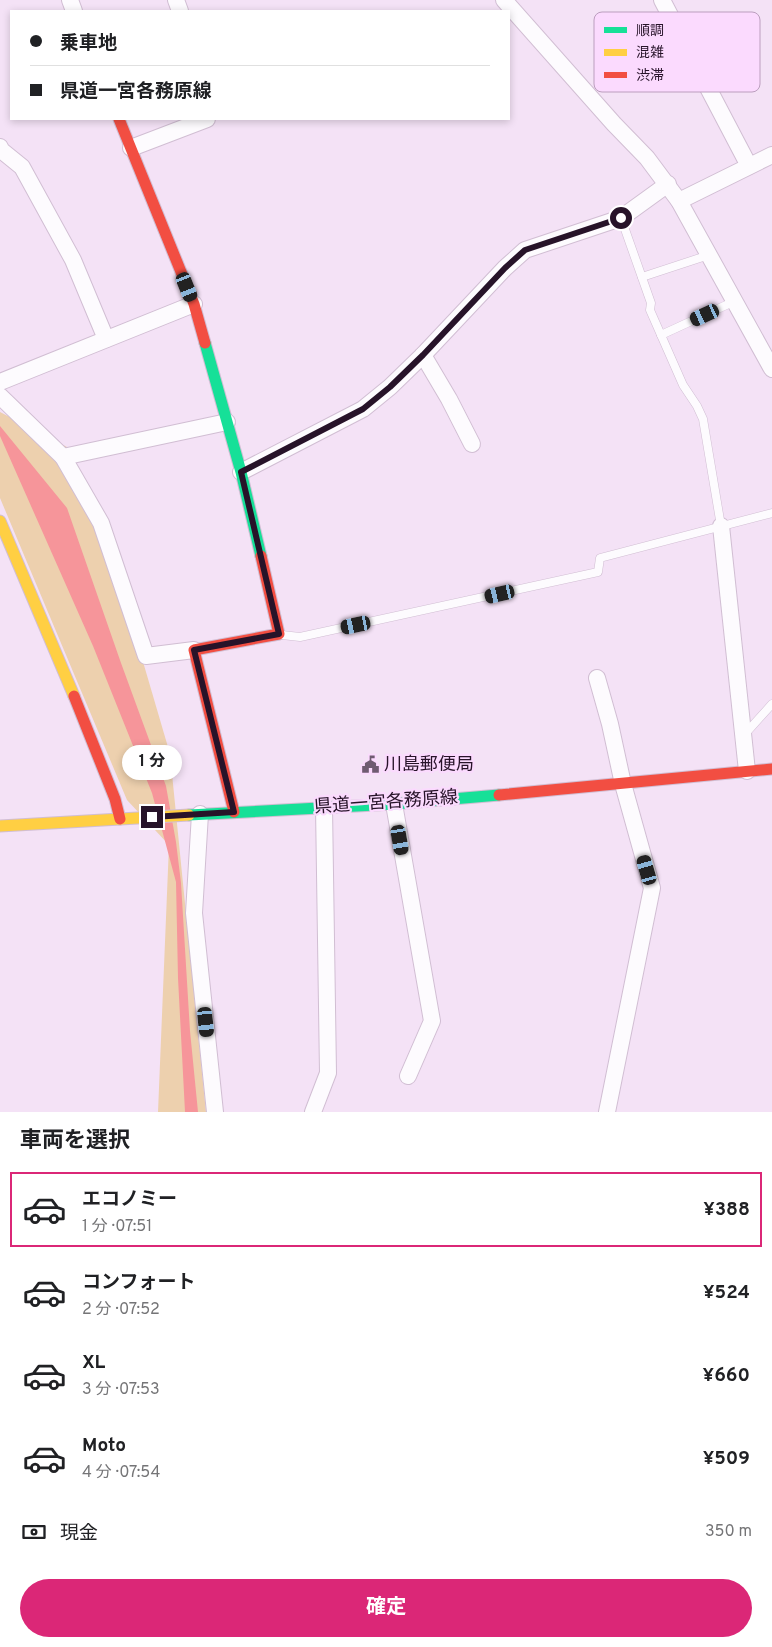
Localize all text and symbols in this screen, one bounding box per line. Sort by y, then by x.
legend [594,12,760,92]
text: 順調 [636,23,664,40]
text: 乗車地 [60,32,117,56]
text: 混雑 [636,44,664,62]
text: 渋滞 [636,68,664,85]
text: 県道一宮各務原線 [60,80,212,104]
route start [610,207,632,229]
car [174,270,199,304]
car [688,302,721,328]
car [483,583,516,605]
car [339,615,372,635]
callout: 1 分 [122,744,182,780]
text: 1 分 [139,752,165,772]
place label: 川島郵便局 [384,754,474,777]
public building icon: 川島郵便局 [360,755,380,775]
street label: 県道一宮各務原線 [313,787,459,819]
route end [141,806,163,828]
car [390,824,409,856]
car [635,854,658,886]
car [196,1006,215,1038]
text: 車両を選択 [20,1128,130,1155]
icon: car [22,1187,67,1232]
text: エコノミー [82,1188,177,1212]
text: ¥388 [703,1198,750,1222]
text: 1 分 · 07:51 [82,1217,152,1237]
icon: car [22,1270,67,1315]
text: コンフォート [82,1271,195,1295]
text: ¥524 [703,1281,750,1305]
text: 2 分 · 07:52 [82,1300,160,1320]
text: XL [82,1351,105,1375]
icon: car [22,1353,67,1398]
text: ¥660 [703,1364,750,1388]
text: 3 分 · 07:53 [82,1380,160,1400]
text: Moto [82,1434,126,1458]
icon: car [22,1436,67,1481]
text: ¥509 [703,1447,750,1471]
text: 4 分 · 07:54 [82,1463,161,1483]
icon: cash [20,1518,48,1546]
text: 現金 [60,1522,98,1546]
text: 350 m [705,1522,752,1542]
button: 確定 [20,1579,752,1637]

